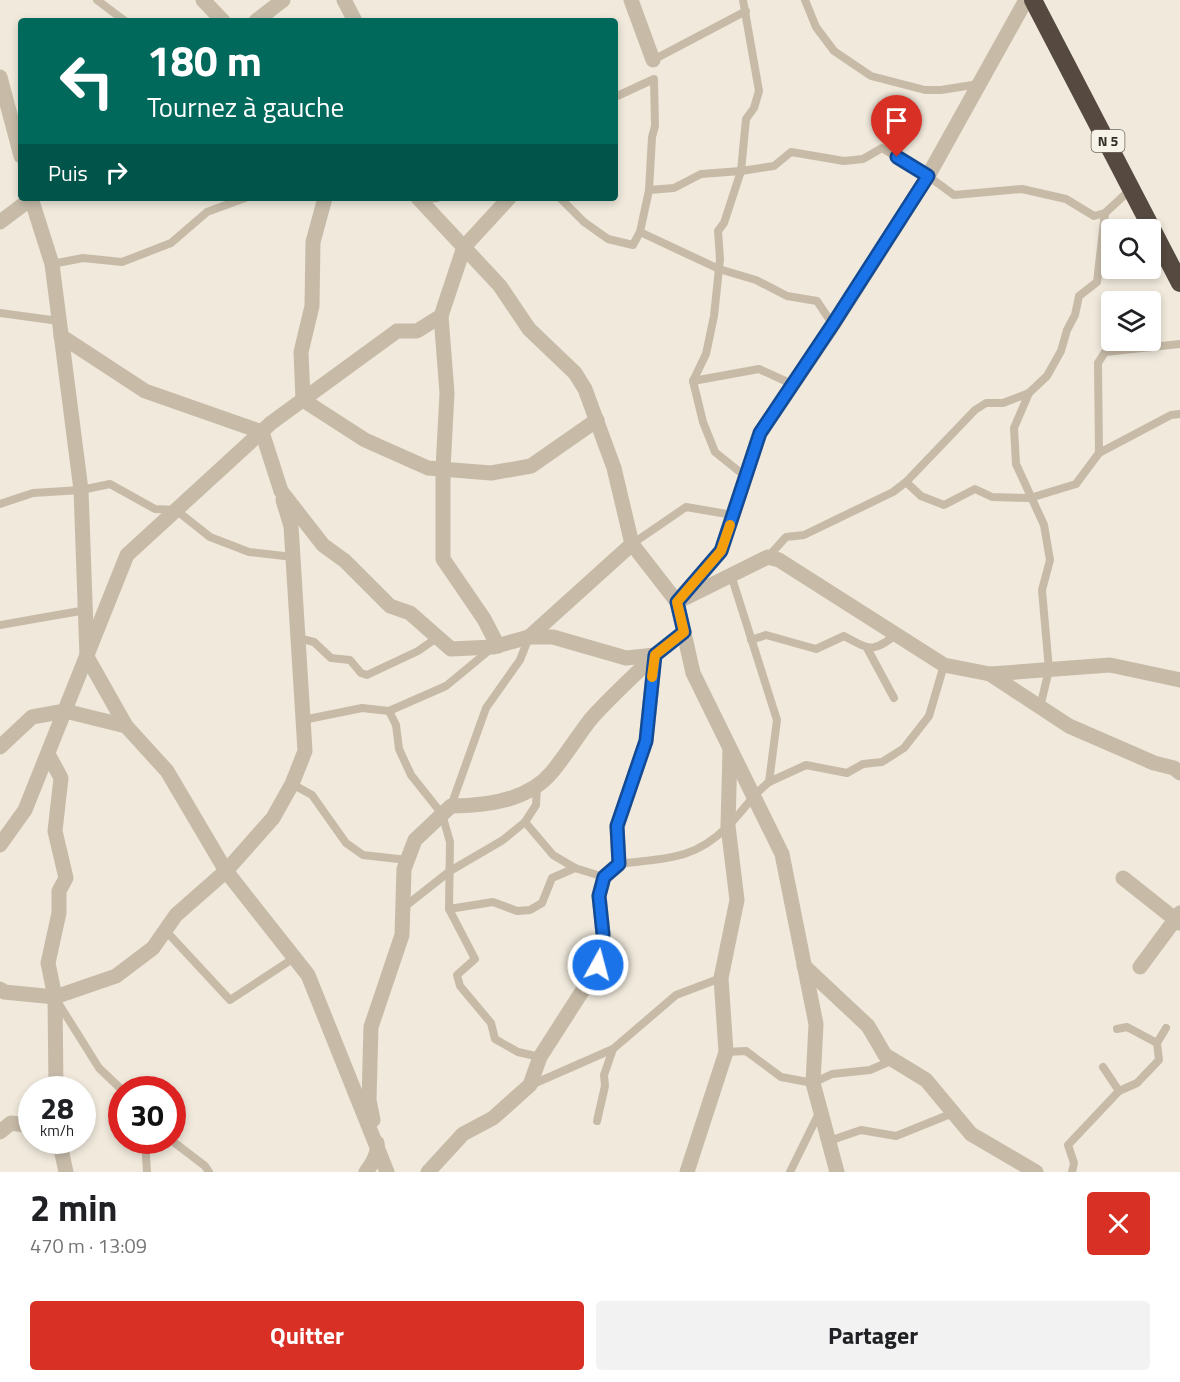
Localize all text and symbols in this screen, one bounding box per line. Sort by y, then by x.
text: 180 m [147,28,262,92]
icon: left [48,42,126,120]
text: Tournez à gauche [147,86,344,127]
pin [871,95,922,157]
icon: arrive [880,104,913,137]
road number: N 5 [1092,130,1124,152]
text: Puis [48,156,88,190]
icon: right [100,156,133,189]
map controls [1101,219,1161,351]
button: search [1101,219,1161,279]
button: layers [1101,291,1161,351]
position arrow [566,933,630,997]
speed limit sign: 30 [108,1076,186,1154]
text: 28 [40,1085,74,1131]
text: km/h [40,1119,74,1142]
text: 2 min [30,1180,117,1235]
button: close [1087,1192,1150,1255]
text: 470 m · 13:09 [30,1230,147,1261]
button: Quitter [30,1301,584,1370]
button: Partager [596,1301,1150,1370]

